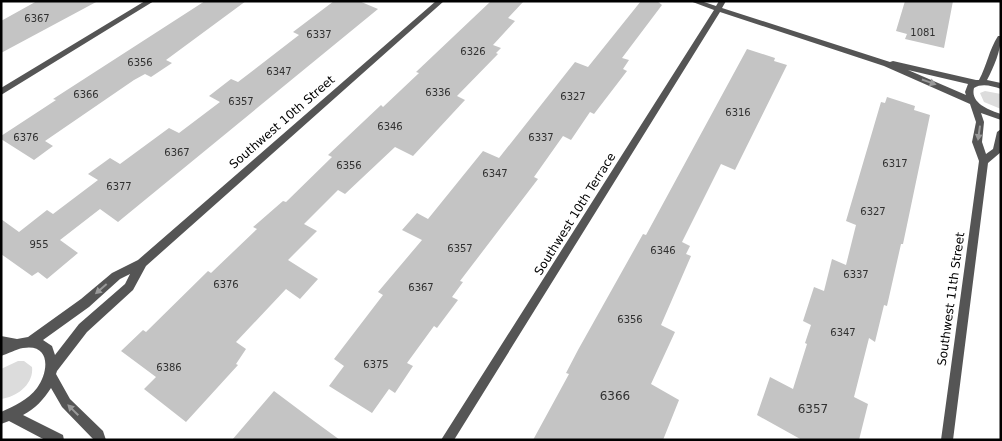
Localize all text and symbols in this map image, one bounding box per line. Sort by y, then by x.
house number: 6367 [24,13,50,24]
house number: 1081 [910,27,936,38]
house number: 6337 [306,29,332,40]
house number: 6326 [460,46,486,57]
house number: 6356 [127,57,153,68]
house number: 6347 [266,66,292,77]
street label: Southwest 10th Street [227,72,338,171]
one-way arrow [922,78,937,86]
house number: 6336 [425,87,451,98]
house number: 6366 [73,89,99,100]
house number: 6327 [560,91,586,102]
house number: 6357 [228,96,254,107]
house number: 6316 [725,107,751,118]
house number: 6346 [377,121,403,132]
one-way arrow [974,125,982,141]
house number: 6376 [13,132,39,143]
house number: 6337 [528,132,554,143]
house number: 6367 [164,147,190,158]
street label: Southwest 10th Terrace [531,150,619,278]
house number: 6317 [882,158,908,169]
house number: 6356 [336,160,362,171]
house number: 6347 [482,168,508,179]
house number: 6377 [106,181,132,192]
house number: 6327 [860,206,886,217]
street label: Southwest 11th Street [935,231,967,367]
house number: 955 [29,239,49,250]
house number: 6357 [447,243,473,254]
house number: 6346 [650,245,676,256]
house number: 6337 [843,269,869,280]
house number: 6376 [213,279,239,290]
house number: 6367 [408,282,434,293]
one-way arrow [96,283,108,295]
house number: 6356 [617,314,643,325]
house number: 6347 [830,327,856,338]
house number: 6375 [363,359,389,370]
house number: 6386 [156,362,182,373]
house number: 6366 [600,389,630,403]
house number: 6357 [798,402,828,416]
one-way arrow [68,405,80,417]

